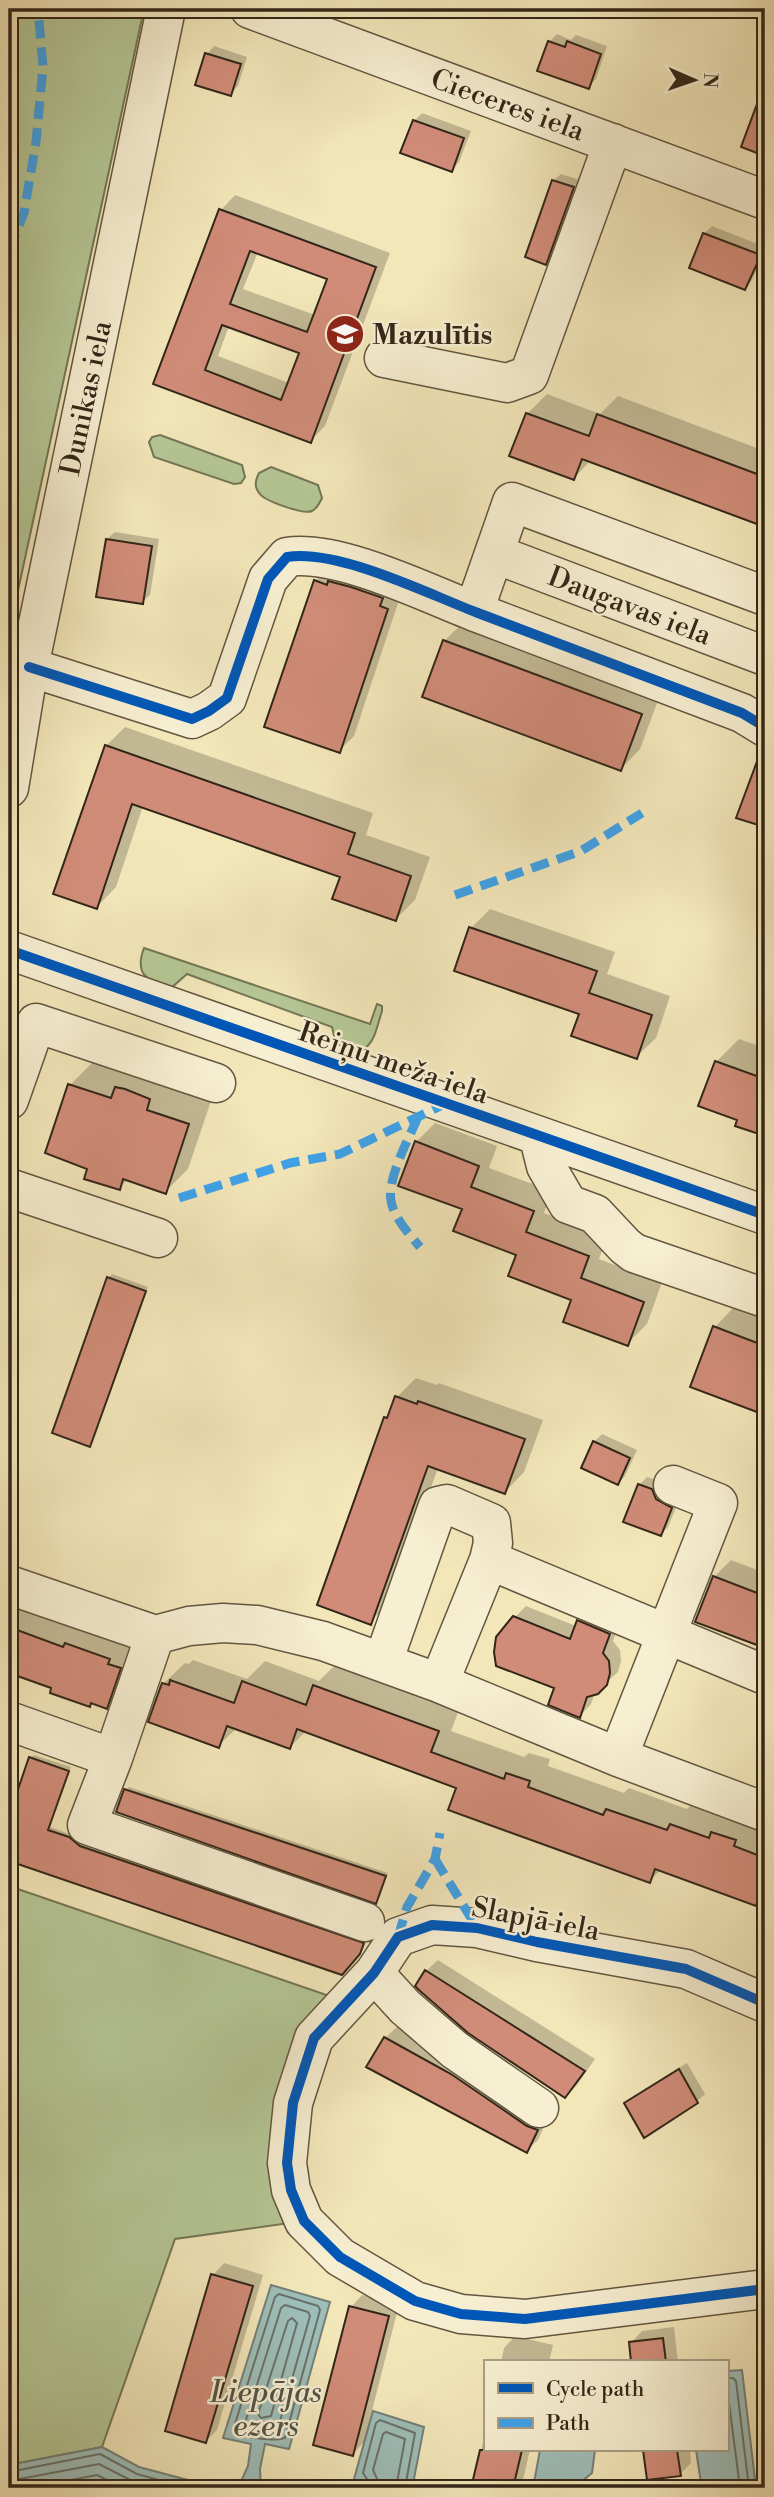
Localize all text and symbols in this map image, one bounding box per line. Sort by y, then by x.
north arrow [658,46,728,116]
street label: Cieceres iela [426,61,590,150]
text: N [698,73,722,88]
school or university icon: Mazulītis [324,313,366,355]
street label: Dunikas iela [53,317,120,479]
place label: Mazulītis [372,318,493,353]
street label: Daugavas iela [543,559,717,654]
street label: Reiņu meža iela [294,1015,494,1113]
street label: Slapjā iela [469,1890,604,1949]
legend [484,2360,728,2452]
water label: Liepājas ezers [209,2374,322,2446]
text: Cycle path [546,2377,645,2403]
text: Path [546,2411,591,2437]

